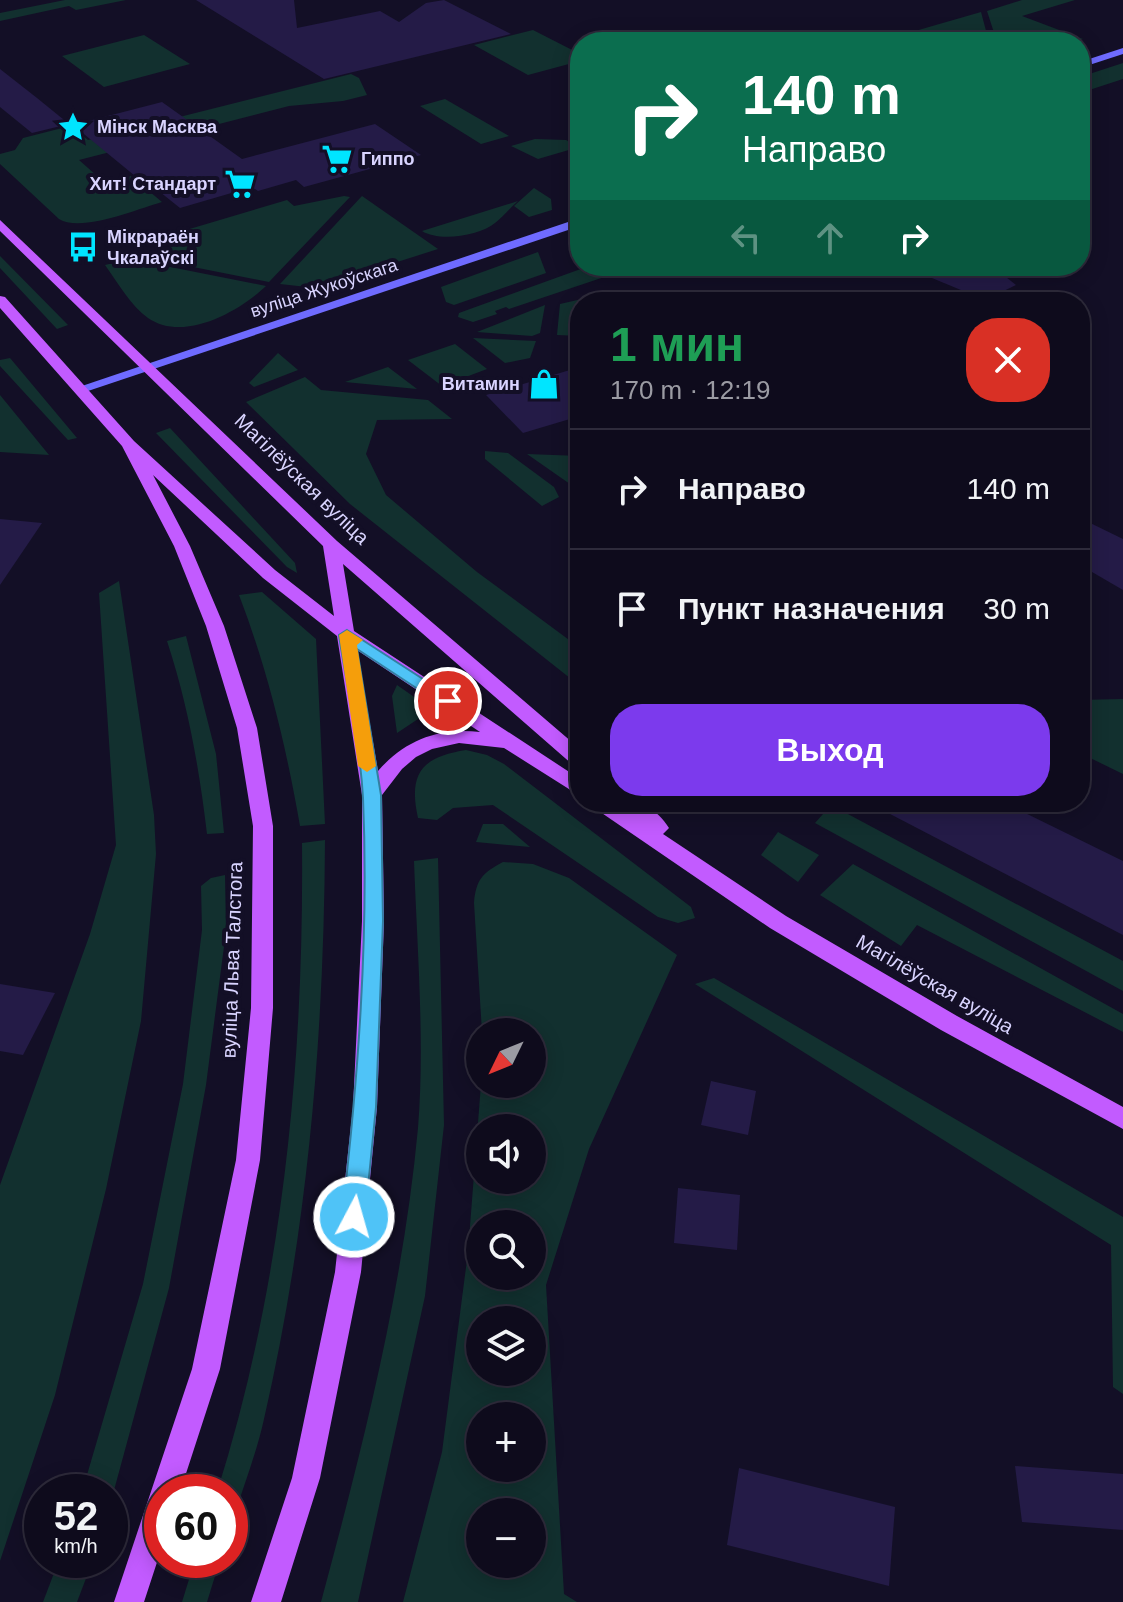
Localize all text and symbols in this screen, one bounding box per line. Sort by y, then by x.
text: 140 m [742,63,901,126]
icon: right [610,64,714,168]
place icon: Мінск Масква [56,110,90,144]
place label: Мінск Масква [97,117,218,137]
text: Направо [742,129,886,170]
supermarket icon: Гиппо [320,142,354,176]
place label: Гиппо [361,149,415,169]
supermarket icon: Хит! Стандарт [223,167,257,201]
place label: Хит! Стандарт [89,174,216,194]
icon: left [724,216,768,260]
icon: ahead [808,216,852,260]
icon: right [892,216,936,260]
place label: Мікрараён Чкалаўскі [107,227,199,268]
bus stop icon: Мікрараён Чкалаўскі [66,230,100,264]
street label: вуліца Жукоўскага [248,254,401,321]
text: 1 мин [610,318,744,371]
button: close [966,318,1050,402]
shop icon: Витамин [527,367,561,401]
place label: Витамин [442,374,520,394]
text: 170 m · 12:19 [610,375,770,405]
street label: Магілёўская вуліца [230,409,374,549]
icon: right [610,467,654,511]
text: Направо [678,472,806,505]
text: 140 m [967,472,1050,505]
icon: arrive [610,587,654,631]
text: Пункт назначения [678,592,945,625]
text: 30 m [983,592,1050,625]
pin [414,667,482,735]
icon: arrive [426,679,470,723]
button: Выход [610,704,1050,796]
street label: вуліца Льва Талстога [218,860,246,1059]
street label: Магілёўская вуліца [853,930,1018,1038]
north arrow [466,1018,546,1098]
map controls [466,1018,546,1578]
button: sound [466,1114,546,1194]
position arrow [312,1175,396,1259]
button: search [466,1210,546,1290]
button: layers [466,1306,546,1386]
button: + [466,1402,546,1482]
speed limit sign: 60 [144,1474,248,1578]
text: 52 [54,1494,98,1538]
button: − [466,1498,546,1578]
text: km/h [54,1535,98,1557]

